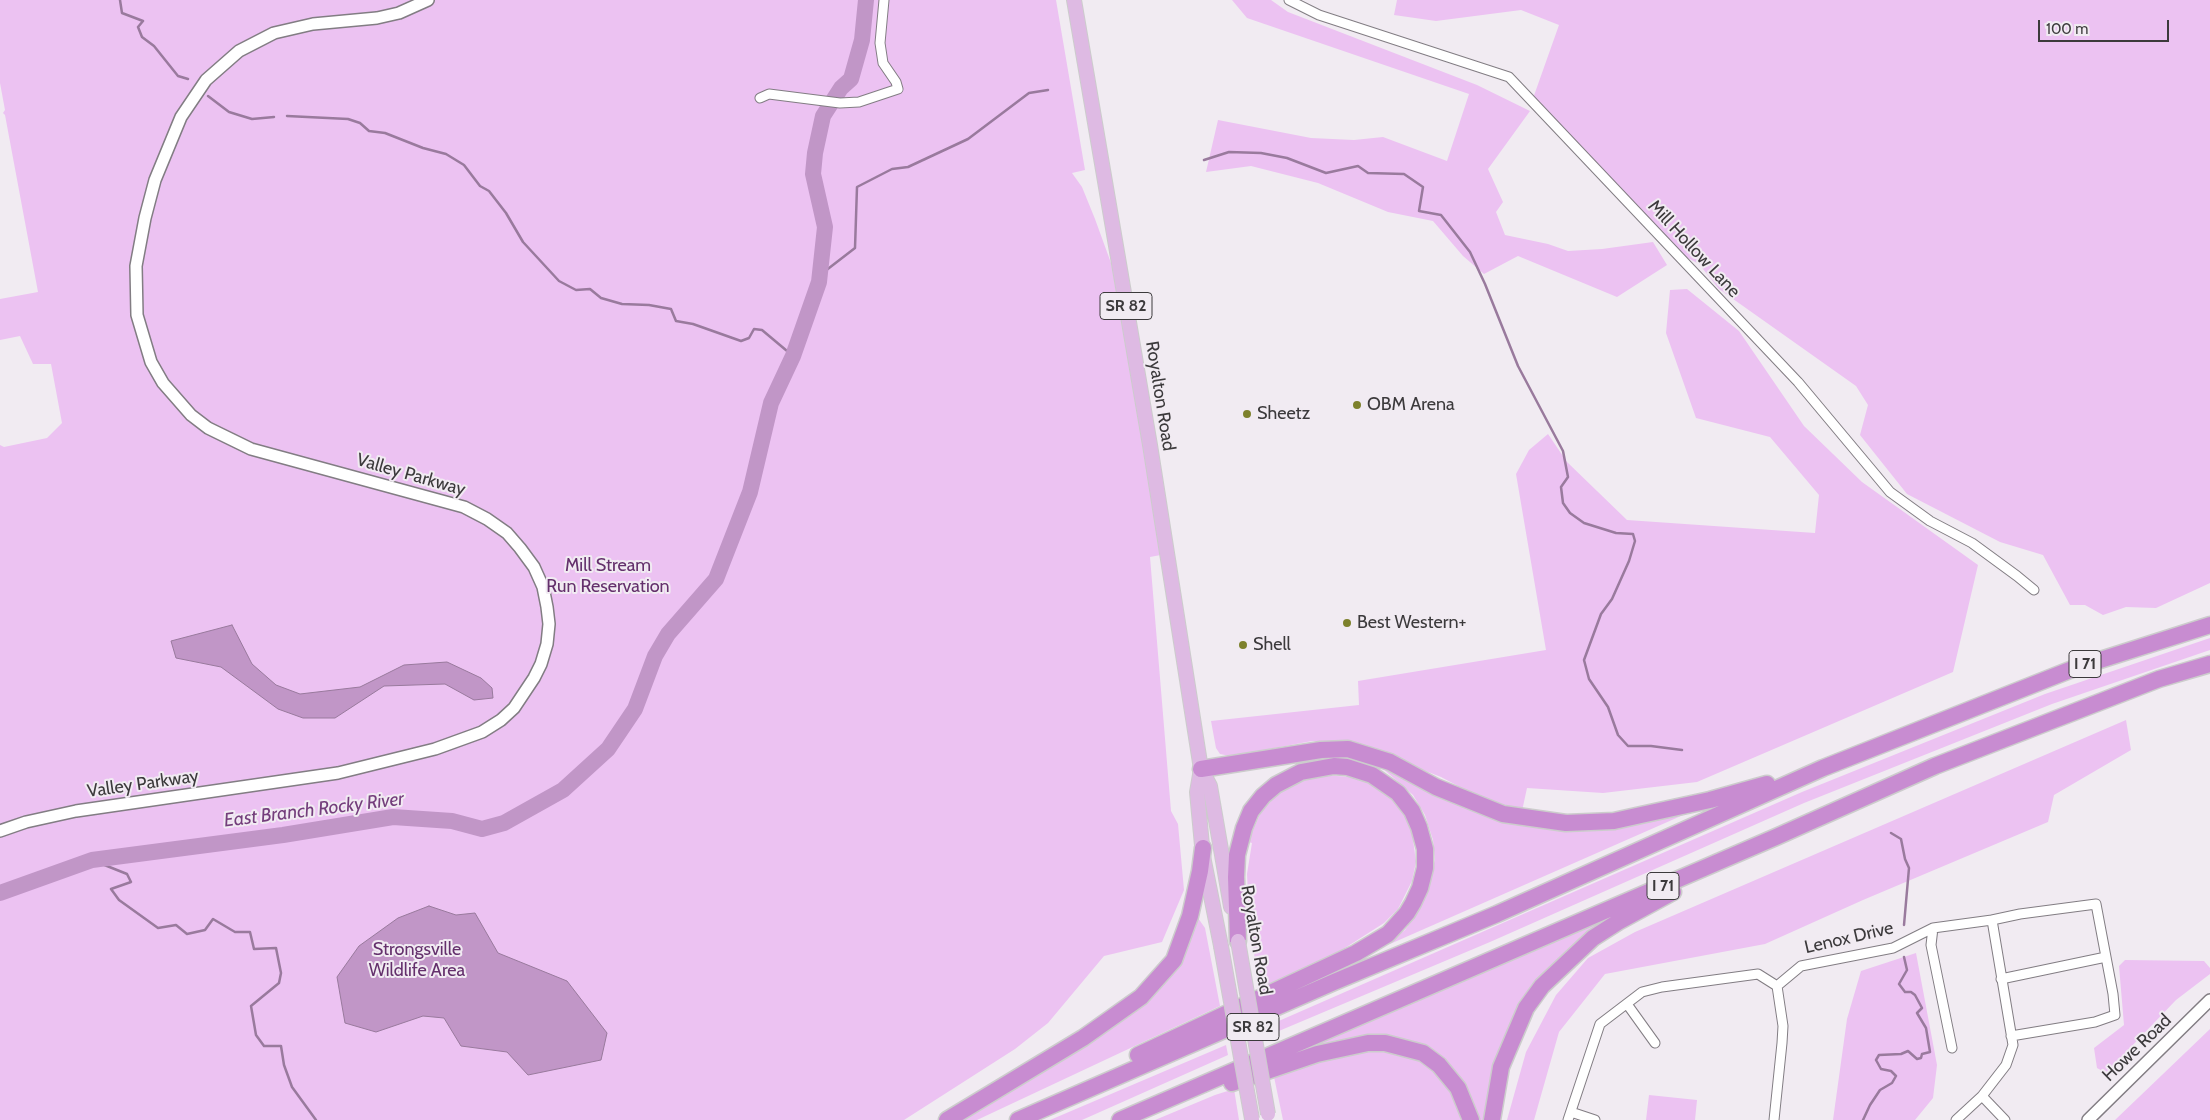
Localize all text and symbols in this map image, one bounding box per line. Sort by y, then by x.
scale bar [2040,10,2171,42]
text: 100 m [2046,20,2088,38]
street label: Mill Hollow Lane [1643,196,1745,302]
road number: SR 82 [1100,292,1152,320]
street label: Royalton Road [1141,339,1179,453]
place label: OBM Arena [1367,394,1455,416]
marker: OBM Arena [1351,399,1363,411]
place label: Sheetz [1257,403,1310,425]
marker: Sheetz [1241,408,1253,420]
street label: Valley Parkway [354,449,468,501]
park label: Mill Stream Run Reservation [546,555,670,598]
place label: Best Western+ [1357,612,1466,634]
marker: Best Western+ [1341,617,1353,629]
place label: Shell [1253,634,1291,656]
marker: Shell [1237,639,1249,651]
road number: I 71 [2069,651,2101,678]
street label: Valley Parkway [86,765,200,803]
water label: East Branch Rocky River [223,788,405,832]
road number: I 71 [1647,872,1679,899]
street label: Royalton Road [1236,883,1276,997]
street label: Lenox Drive [1802,917,1896,959]
park label: Strongsville Wildlife Area [369,939,465,982]
street label: Howe Road [2098,1010,2176,1086]
road number: SR 82 [1227,1014,1279,1040]

